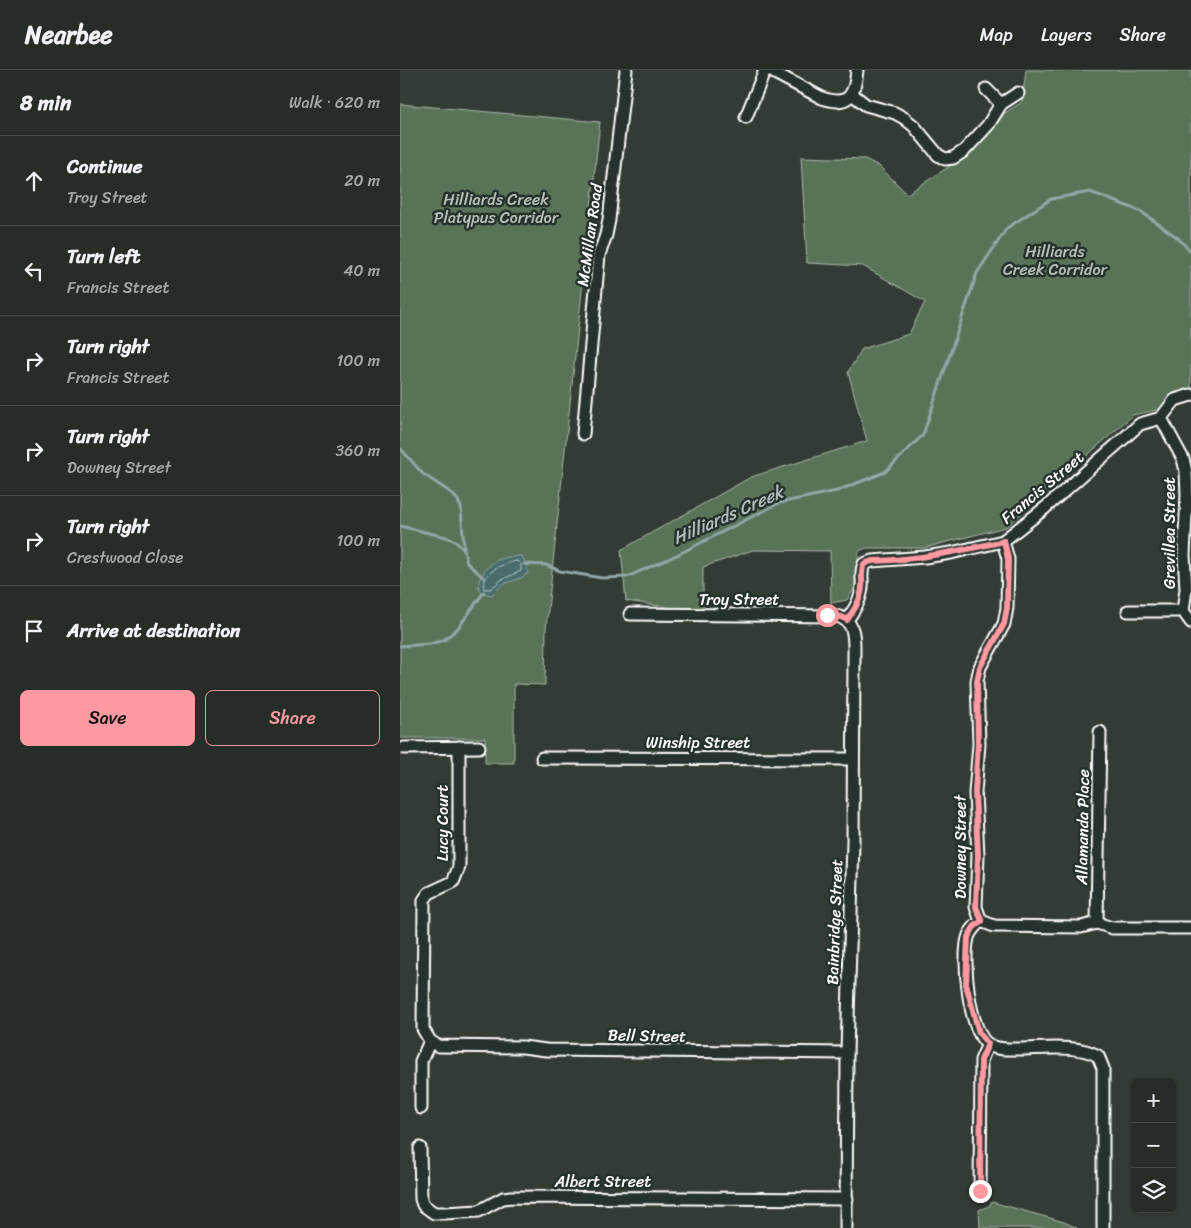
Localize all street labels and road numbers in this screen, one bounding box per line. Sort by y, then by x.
street label: McMillan Road [568,180,611,288]
street label: Francis Street [994,443,1091,531]
street label: Grevillea Street [1155,477,1184,589]
street label: Troy Street [699,585,779,614]
street label: Winship Street [646,728,750,757]
street label: Allamanda Place [1067,769,1098,886]
street label: Lucy Court [428,785,457,861]
street label: Downey Street [946,794,975,899]
street label: Bainbridge Street [818,859,851,985]
street label: Bell Street [608,1020,686,1051]
street label: Albert Street [554,1167,651,1196]

